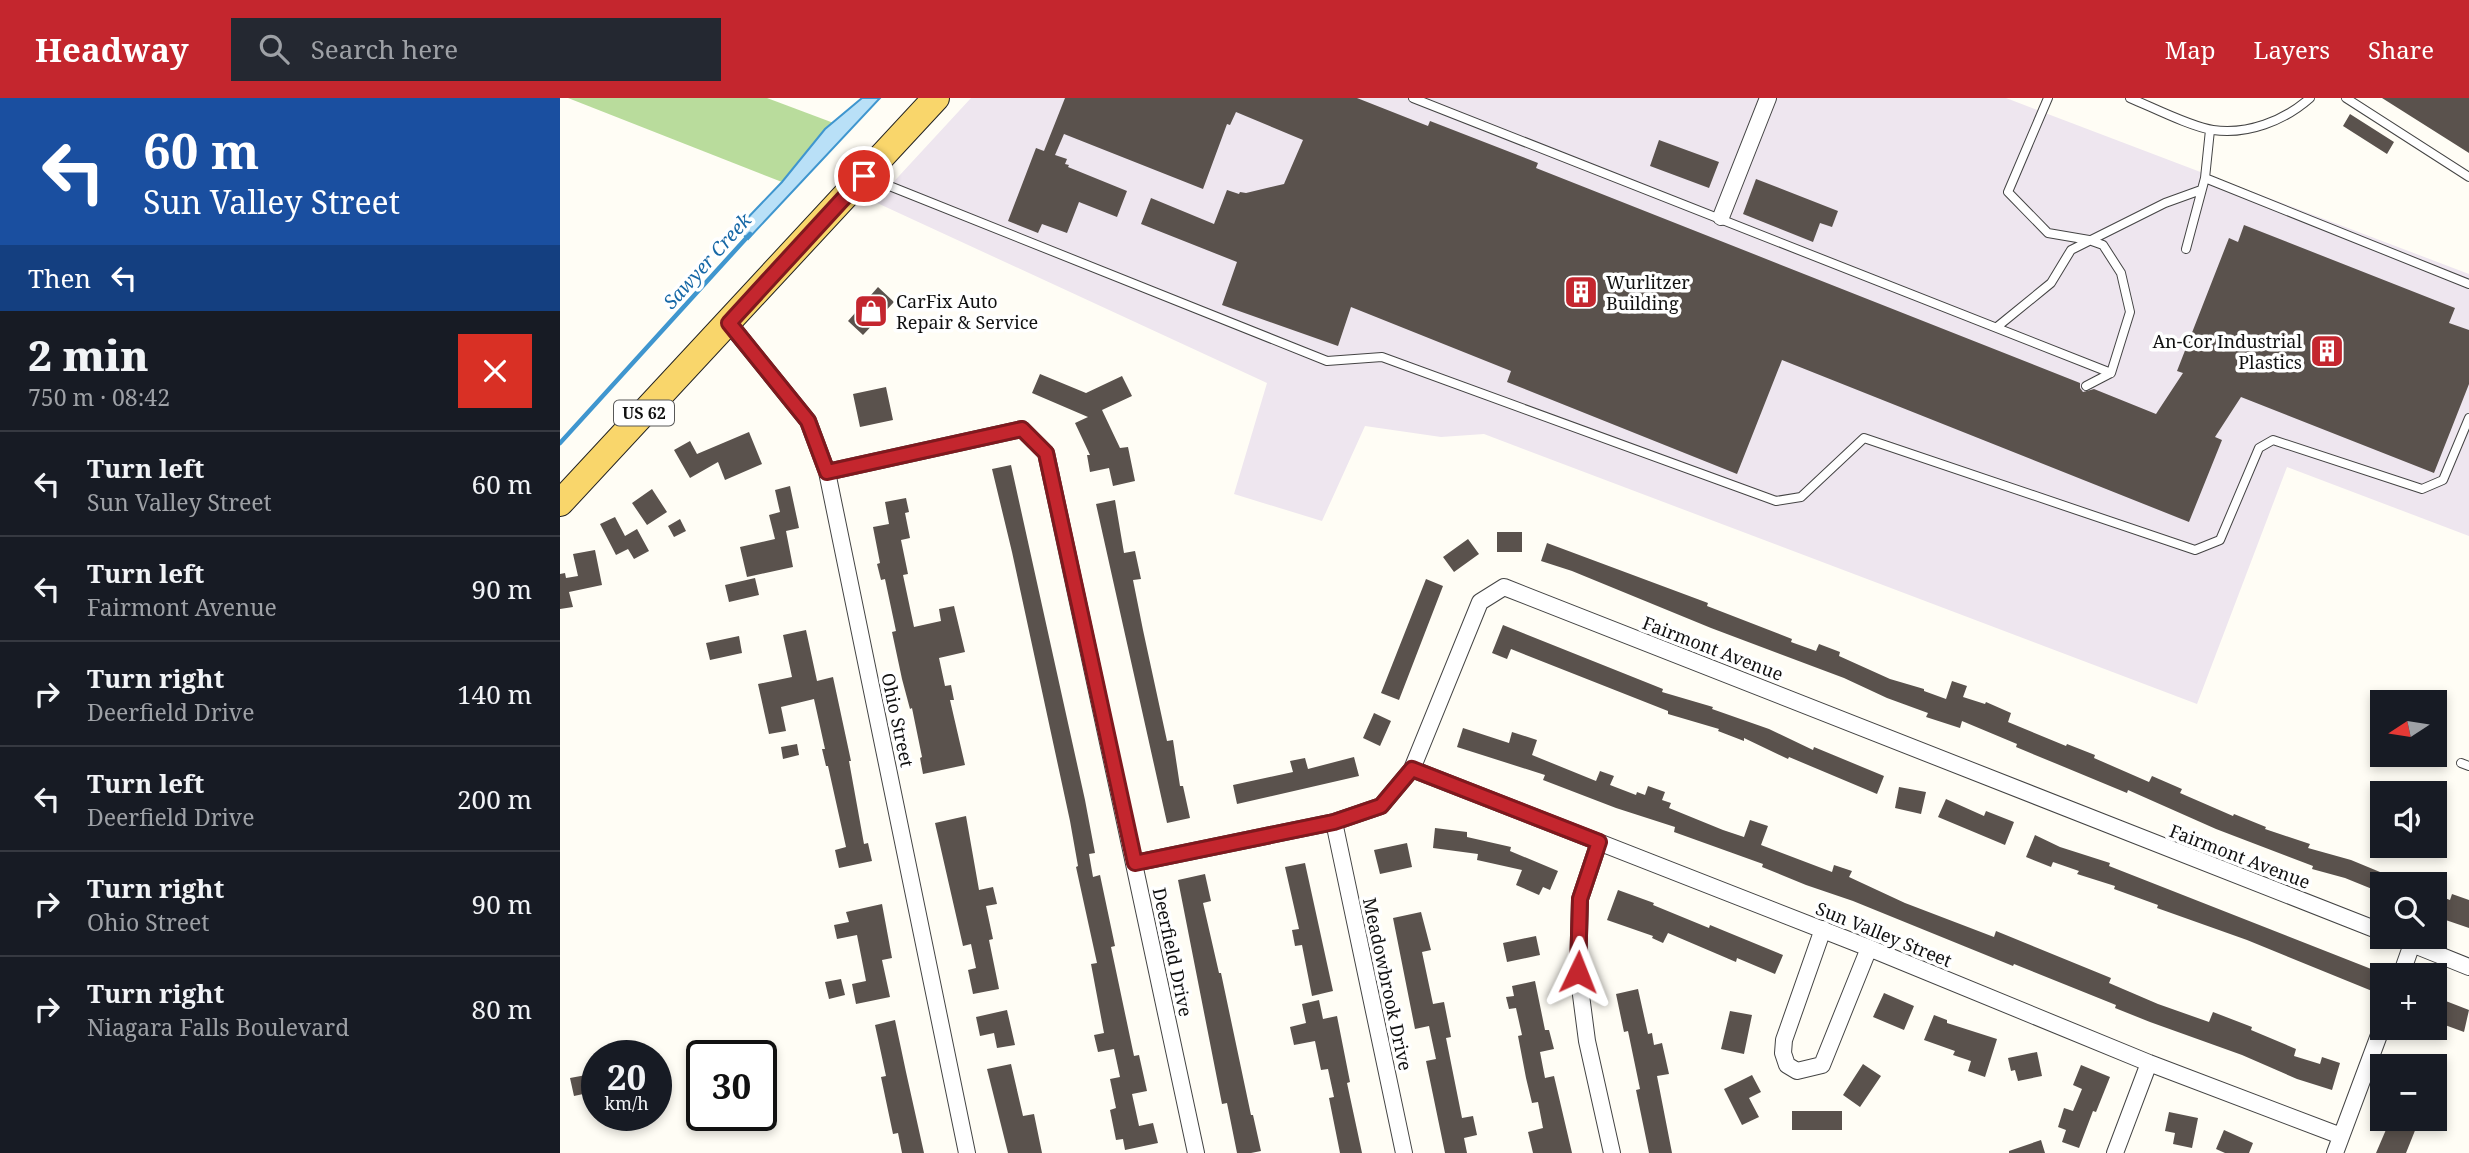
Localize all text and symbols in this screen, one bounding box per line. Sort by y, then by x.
search box [231,18,721,81]
text: Headway [35,27,189,72]
icon: search [255,30,293,68]
text: Search here [311,31,458,67]
text: Map [2165,33,2216,66]
text: Layers [2254,33,2330,66]
text: Share [2368,33,2434,66]
text: 60 m [143,117,259,183]
icon: left [28,126,119,217]
pin [834,146,894,206]
icon: arrive [845,157,883,195]
text: Sun Valley Street [143,180,400,223]
water label: Sawyer Creek [657,207,758,314]
icon: left [105,259,143,297]
text: Then [28,260,91,296]
place label: Wurlitzer Building [1606,270,1690,315]
building icon: Wurlitzer Building [1562,273,1600,311]
place label: CarFix Auto Repair & Service [896,289,1038,334]
shop icon: CarFix Auto Repair & Service [852,292,890,330]
text: 2 min [28,326,149,383]
place label: An-Cor Industrial Plastics [2152,329,2302,374]
building icon: An-Cor Industrial Plastics [2308,332,2346,370]
button: close [458,334,532,408]
text: 750 m · 08:42 [28,381,170,413]
road number: US 62 [614,400,674,426]
text: Turn left [87,450,204,486]
icon: left [28,465,66,503]
text: 60 m [472,466,532,502]
text: Sun Valley Street [87,486,272,518]
text: Turn left [87,555,204,591]
icon: left [28,570,66,608]
text: 90 m [472,571,532,607]
text: Fairmont Avenue [87,591,277,623]
street label: Fairmont Avenue [1639,610,1787,686]
text: Turn right [87,660,224,696]
street label: Ohio Street [876,671,920,769]
icon: right [28,675,66,713]
text: 140 m [457,676,532,712]
north arrow [2370,690,2446,766]
map controls [2370,690,2447,1131]
text: Deerfield Drive [87,696,255,728]
text: Turn left [87,765,204,801]
icon: left [28,780,66,818]
text: 200 m [457,781,532,817]
button: sound [2370,781,2447,858]
text: Deerfield Drive [87,801,255,833]
street label: Fairmont Avenue [2166,818,2314,894]
text: Turn right [87,870,224,906]
button: search [2370,872,2447,949]
icon: right [28,885,66,923]
street label: Deerfield Drive [1148,885,1198,1019]
text: 90 m [472,886,532,922]
street label: Meadowbrook Drive [1358,895,1418,1073]
street label: Sun Valley Street [1812,896,1956,972]
text: Ohio Street [87,906,209,938]
position arrow [1541,935,1615,1009]
button: + [2370,963,2447,1040]
text: Turn right [87,975,224,1011]
icon: right [28,990,66,1028]
text: 80 m [472,991,532,1027]
text: Niagara Falls Boulevard [87,1011,349,1043]
speed limit sign: 30 [686,1040,777,1131]
text: 20 [607,1053,646,1100]
button: − [2370,1054,2447,1131]
text: km/h [604,1091,649,1115]

